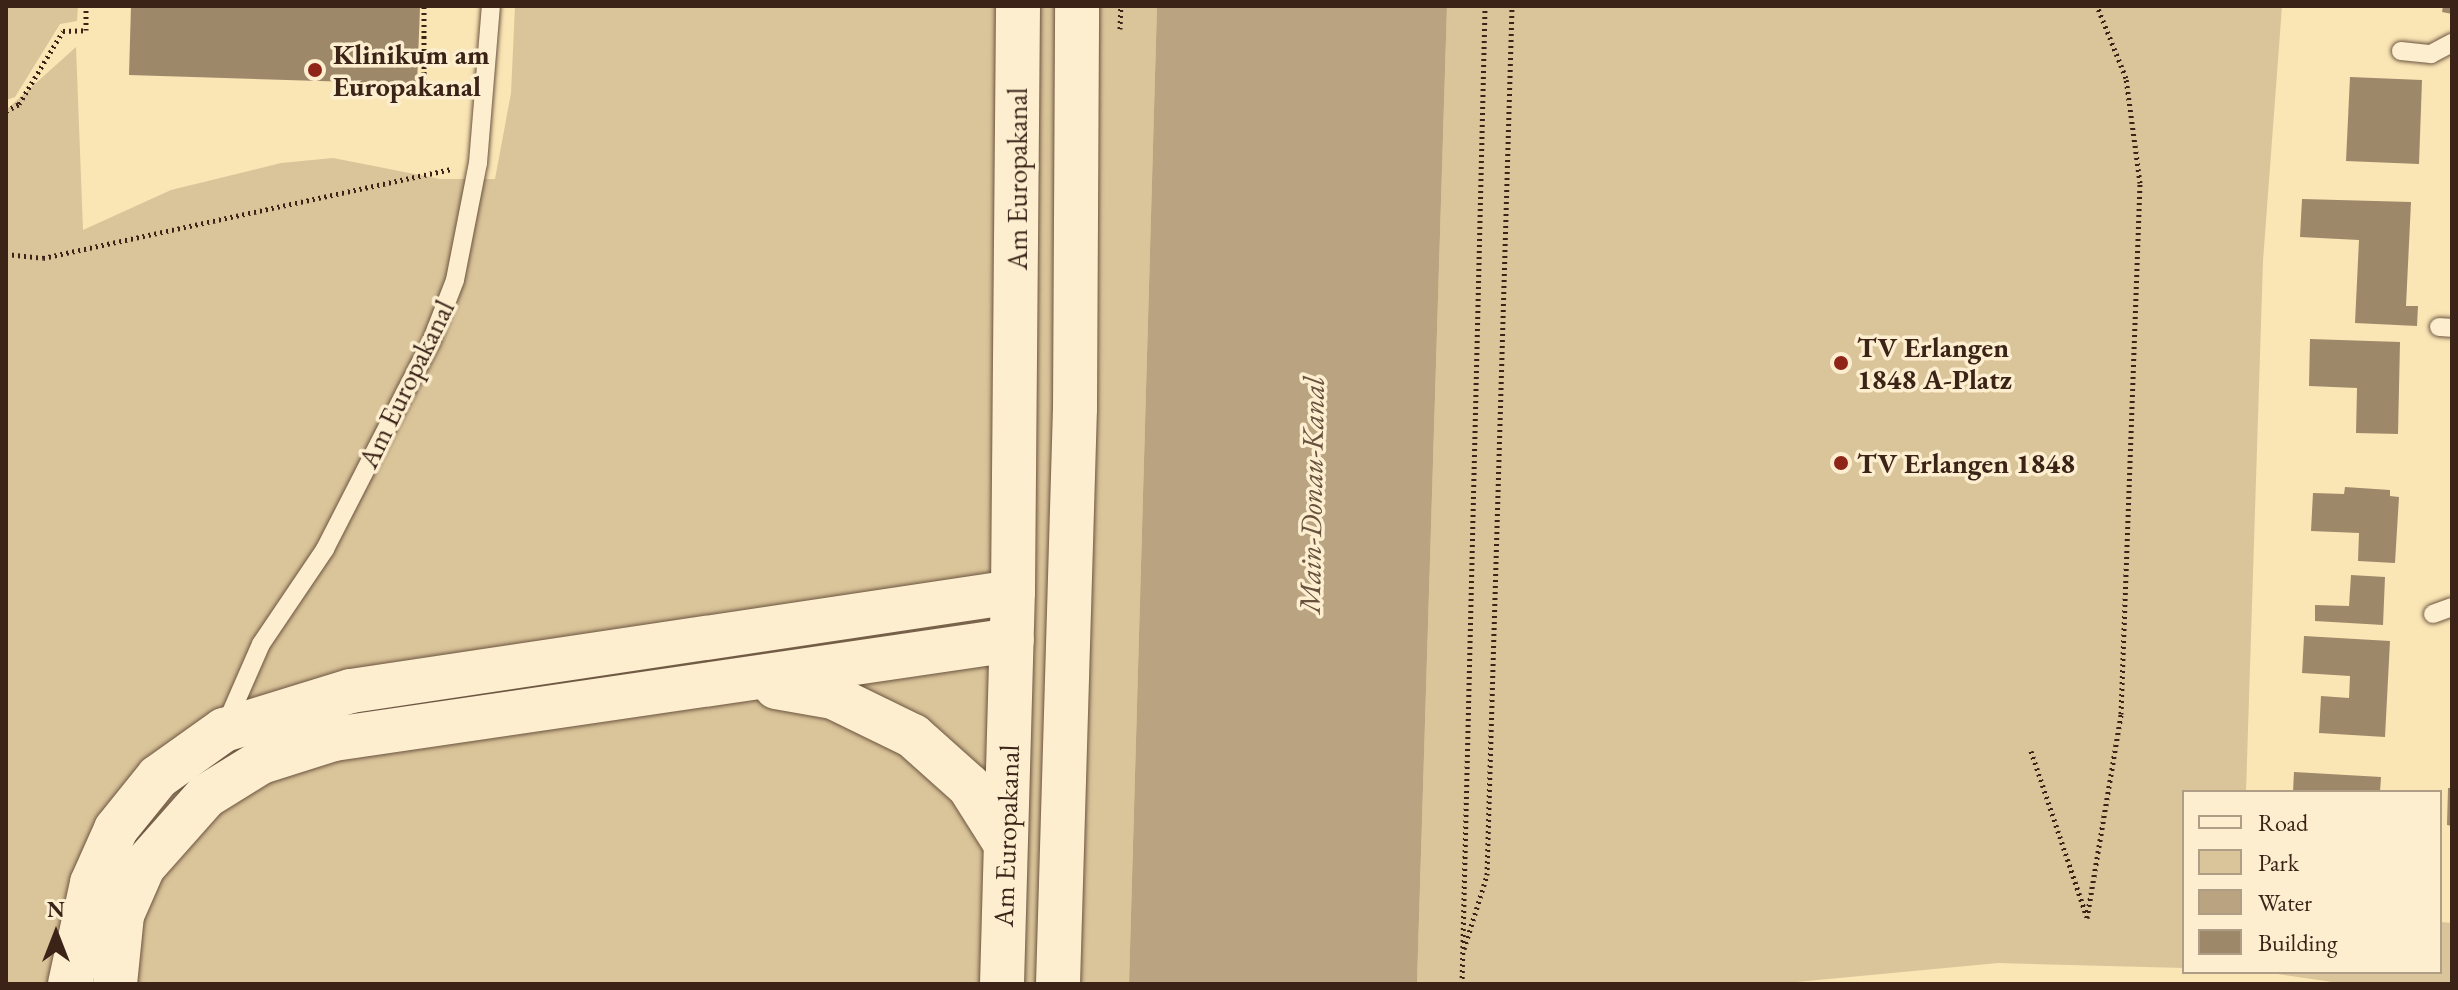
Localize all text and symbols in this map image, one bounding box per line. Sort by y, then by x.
place label: Klinikum am Europakanal [333,37,490,103]
marker: Klinikum am Europakanal [304,59,326,81]
street label: Am Europakanal [1000,88,1034,270]
street label: Am Europakanal [351,295,461,473]
place label: TV Erlangen 1848 A-Platz [1857,330,2012,396]
marker: TV Erlangen 1848 A-Platz [1832,354,1850,372]
water label: Main-Donau-Kanal [1292,376,1332,614]
place label: TV Erlangen 1848 [1857,446,2075,480]
marker: TV Erlangen 1848 [1832,454,1850,472]
street label: Am Europakanal [986,744,1026,928]
legend [2182,790,2442,974]
text: Road [2258,807,2308,838]
text: Park [2258,847,2299,878]
text: Water [2258,887,2312,918]
north arrow [16,894,96,974]
text: N [47,895,65,924]
text: Building [2258,927,2338,958]

